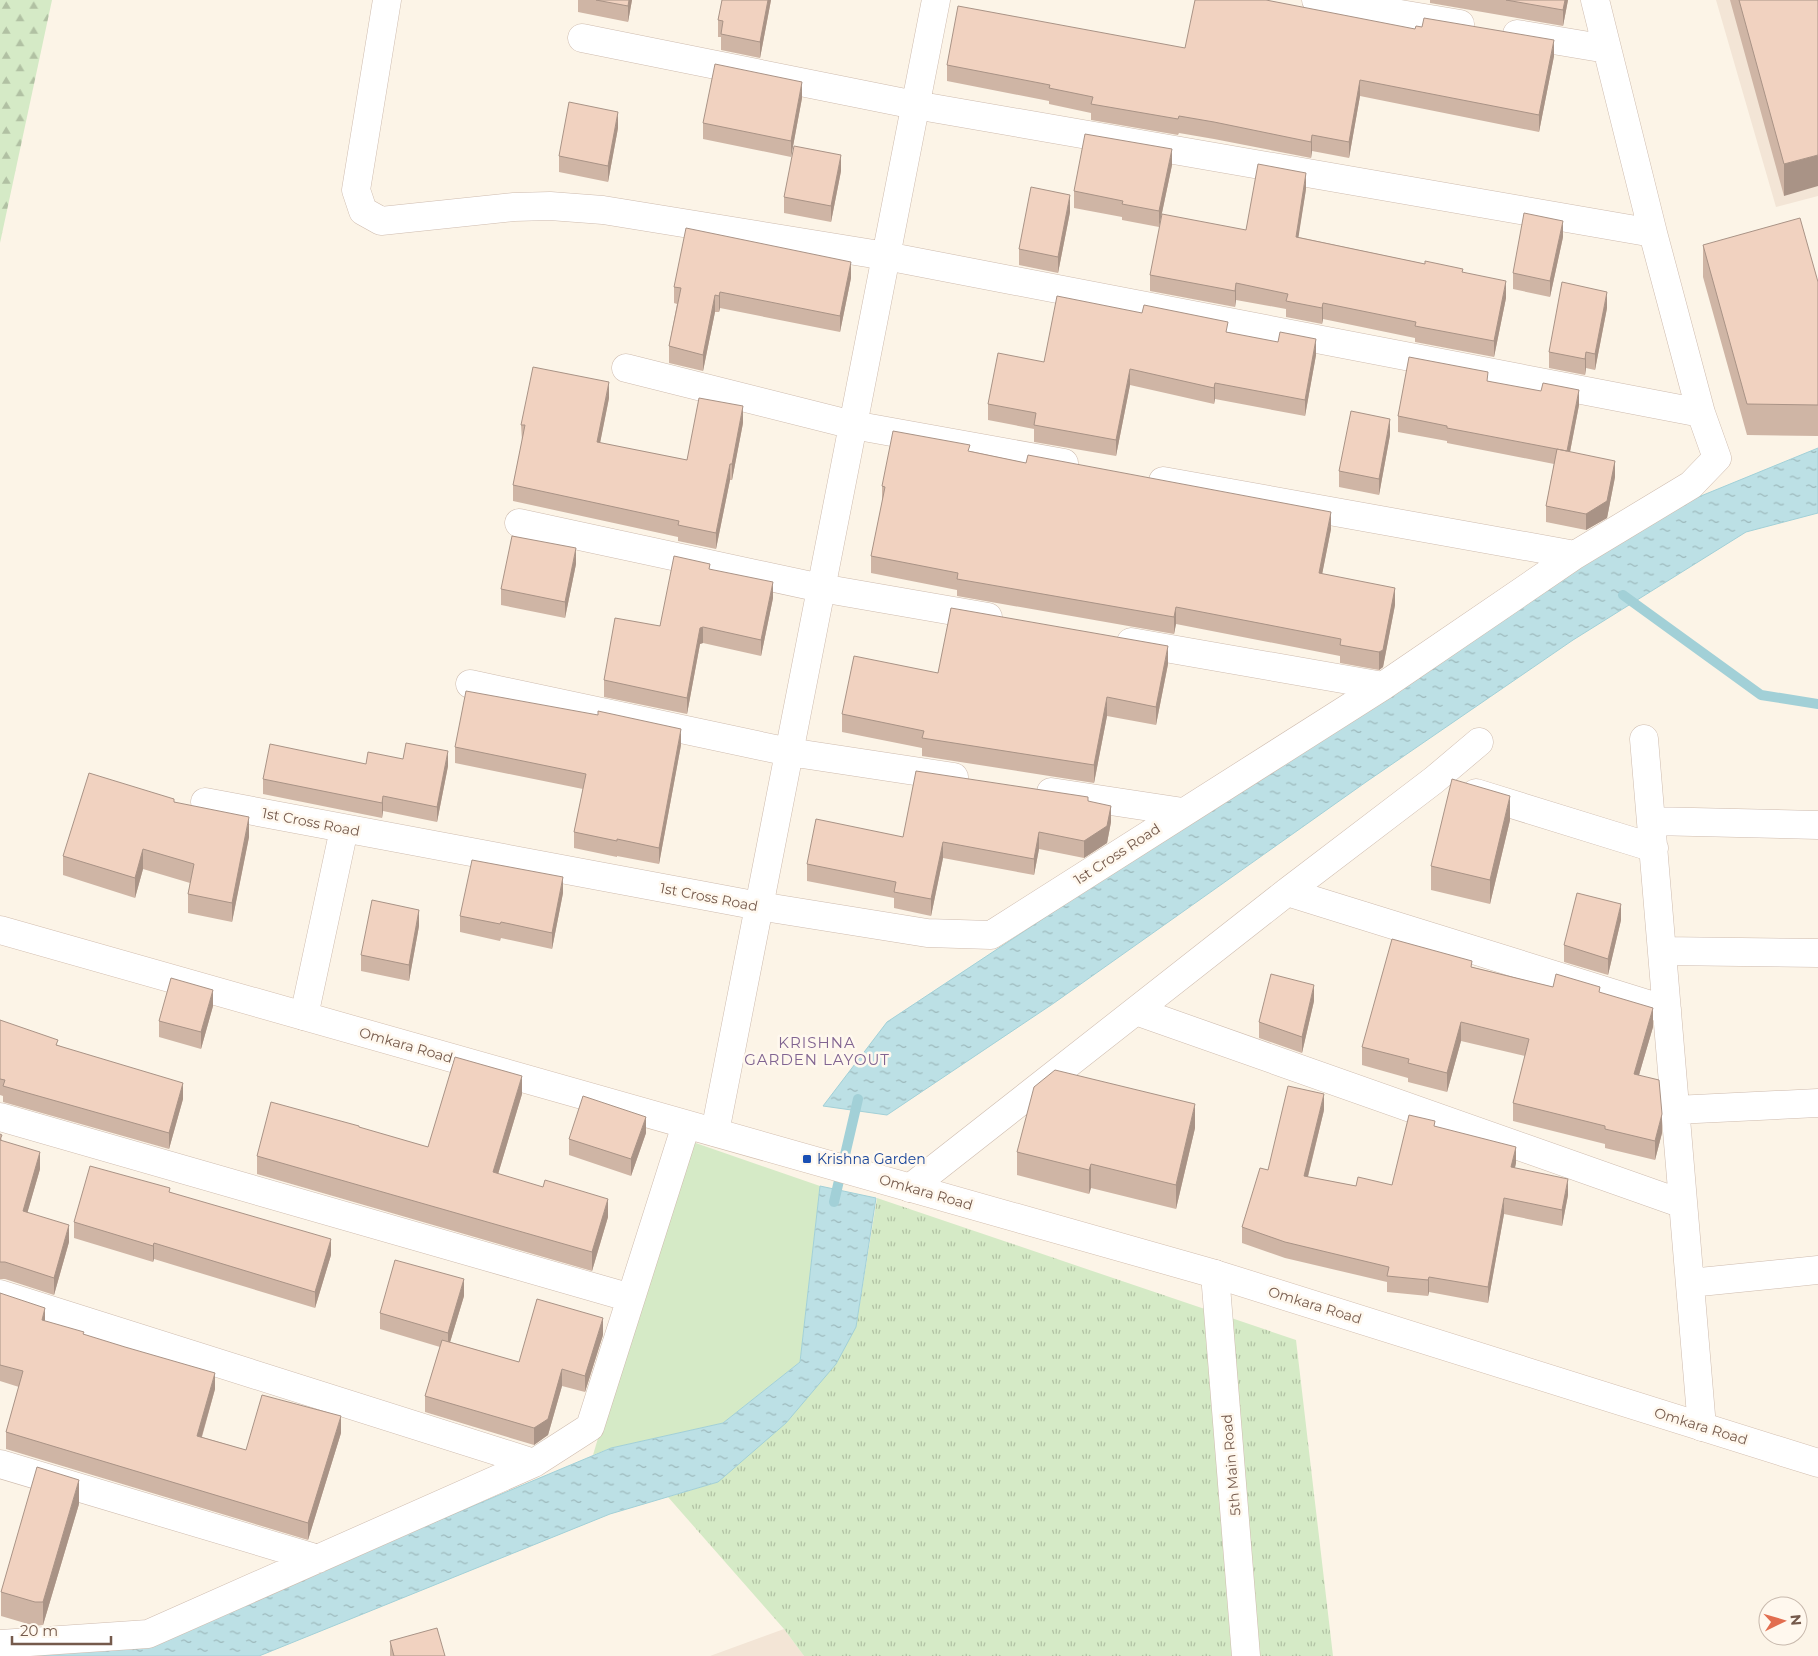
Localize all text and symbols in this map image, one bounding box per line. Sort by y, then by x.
street label: 1st Cross Road [261,804,361,840]
street label: 1st Cross Road [1070,819,1164,889]
street label: 1st Cross Road [659,879,759,915]
street label: Omkara Road [357,1023,455,1067]
district label: KRISHNA GARDEN LAYOUT [744,1033,890,1069]
place label: Krishna Garden [817,1150,926,1168]
marker: Krishna Garden [801,1153,813,1165]
street label: Omkara Road [877,1170,975,1214]
street label: Omkara Road [1266,1282,1364,1328]
street label: Omkara Road [1652,1403,1750,1449]
street label: 5th Main Road [1218,1413,1244,1517]
north arrow [1758,1596,1808,1646]
text: N [1786,1613,1805,1626]
scale bar [12,1614,111,1646]
text: 20 m [20,1621,58,1640]

